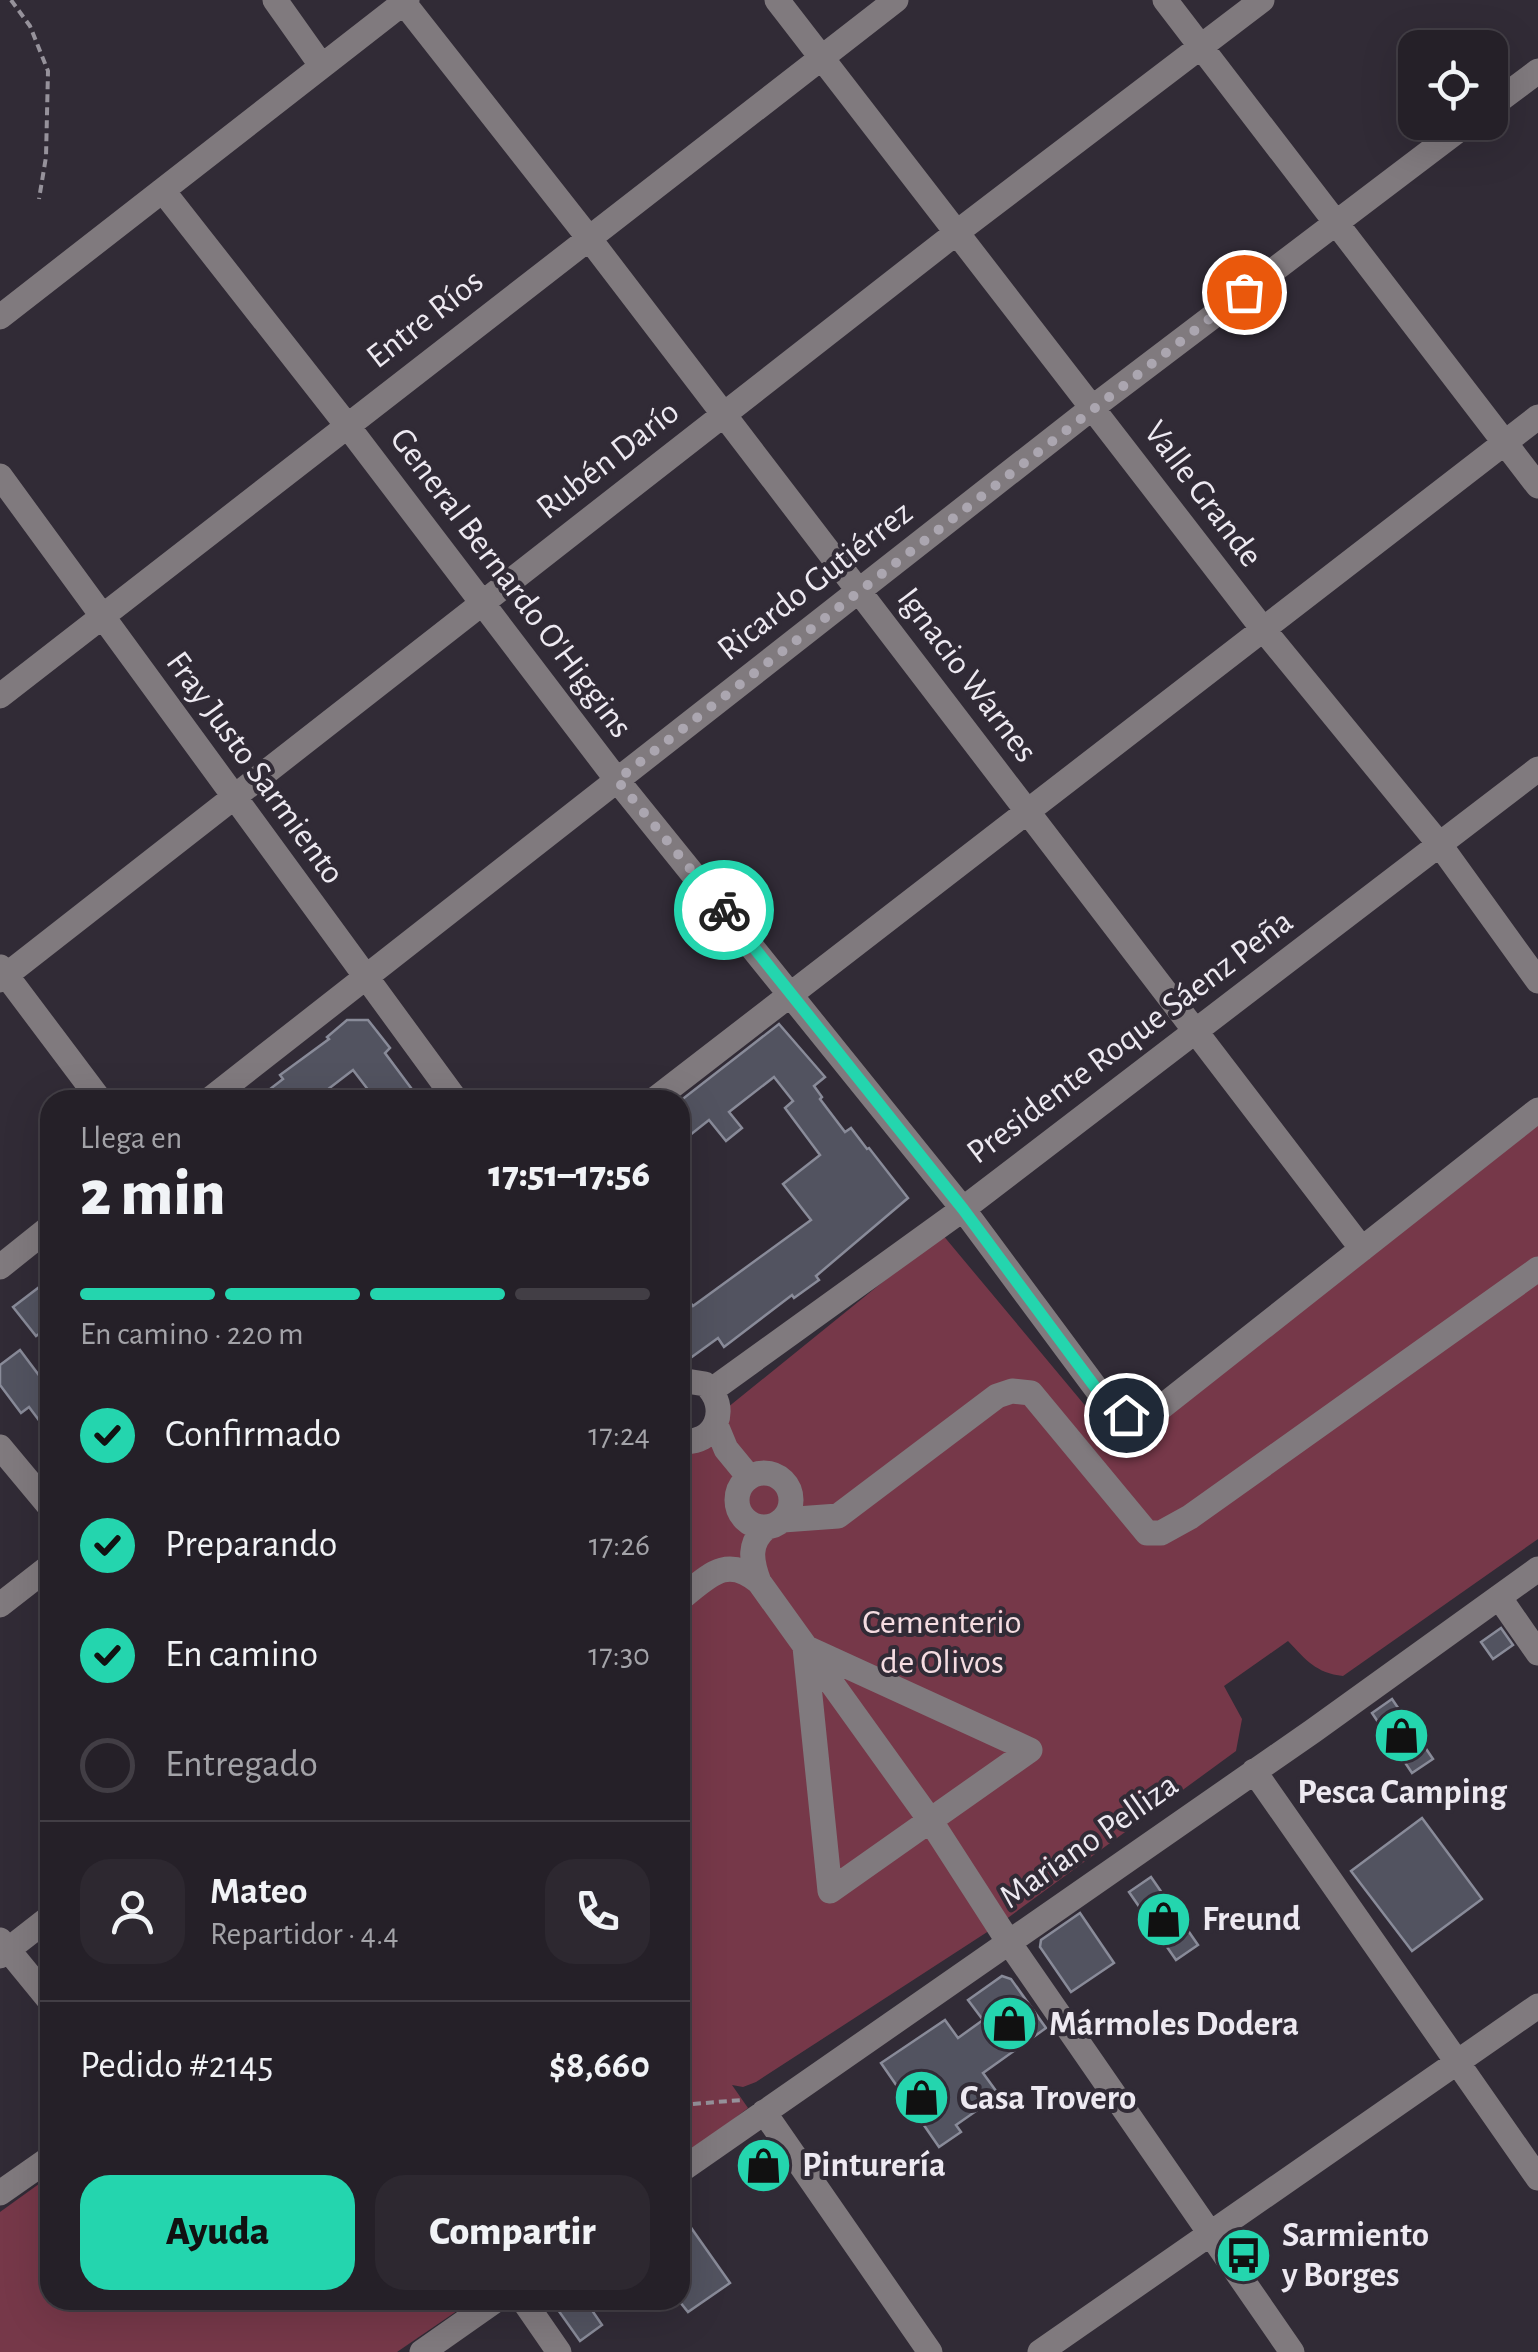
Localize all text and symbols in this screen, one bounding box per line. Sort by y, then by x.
map controls [1398,30,1508,140]
button: locate [1398,30,1508,140]
pin [1202,250,1287,335]
street label: Entre Ríos [360,263,490,375]
icon: bag [1217,265,1272,320]
street label: Rubén Darío [530,394,686,526]
street label: Valle Grande [1137,415,1269,573]
street label: General Bernardo O'Higgins [383,422,639,744]
street label: Ricardo Gutiérrez [711,494,919,668]
street label: Ignacio Warnes [890,581,1044,769]
street label: Fray Justo Sarmiento [159,645,351,891]
courier [674,860,774,960]
icon: bike [697,883,752,938]
street label: Presidente Roque Sáenz Peña [961,903,1299,1171]
text: Llega en [80,1122,182,1154]
text: 17:51–17:56 [488,1156,650,1194]
text: 2 min [80,1162,226,1227]
text: En camino · 220 m [80,1318,304,1350]
pin [1084,1373,1169,1458]
icon: home [1099,1388,1154,1443]
icon: check [80,1408,135,1463]
text: Confirmado [165,1416,341,1454]
text: 17:24 [588,1419,650,1451]
icon: check [80,1518,135,1573]
text: Preparando [165,1526,338,1564]
text: 17:26 [589,1529,650,1561]
park label: Cementerio de Olivos [862,1605,1022,1680]
icon: check [80,1628,135,1683]
text: En camino [165,1636,318,1674]
text: 17:30 [588,1639,650,1671]
shop icon: Pesca Camping [1372,1706,1432,1766]
text: Entregado [165,1746,318,1784]
street label: Mariano Pelliza [993,1767,1185,1915]
place label: Pesca Camping [1297,1775,1507,1810]
button: person [80,1859,185,1964]
button: phone [545,1859,650,1964]
text: Mateo [210,1873,307,1911]
shop icon: Freund [1133,1889,1193,1949]
place label: Freund [1202,1902,1301,1937]
text: Repartidor · 4.4 [210,1918,399,1950]
shop icon: Mármoles Dodera [980,1994,1040,2054]
place label: Mármoles Dodera [1049,2007,1299,2042]
text: Pedido #2145 [80,2047,273,2085]
text: $8,660 [549,2047,650,2085]
shop icon: Casa Trovero [891,2068,951,2128]
place label: Casa Trovero [960,2081,1136,2116]
shop icon: Pinturería [733,2135,793,2195]
place label: Pinturería [802,2148,946,2183]
button: Ayuda [80,2175,355,2290]
button: Compartir [375,2175,650,2290]
place label: Sarmiento y Borges [1281,2218,1429,2293]
bus stop icon: Sarmiento y Borges [1213,2225,1273,2285]

